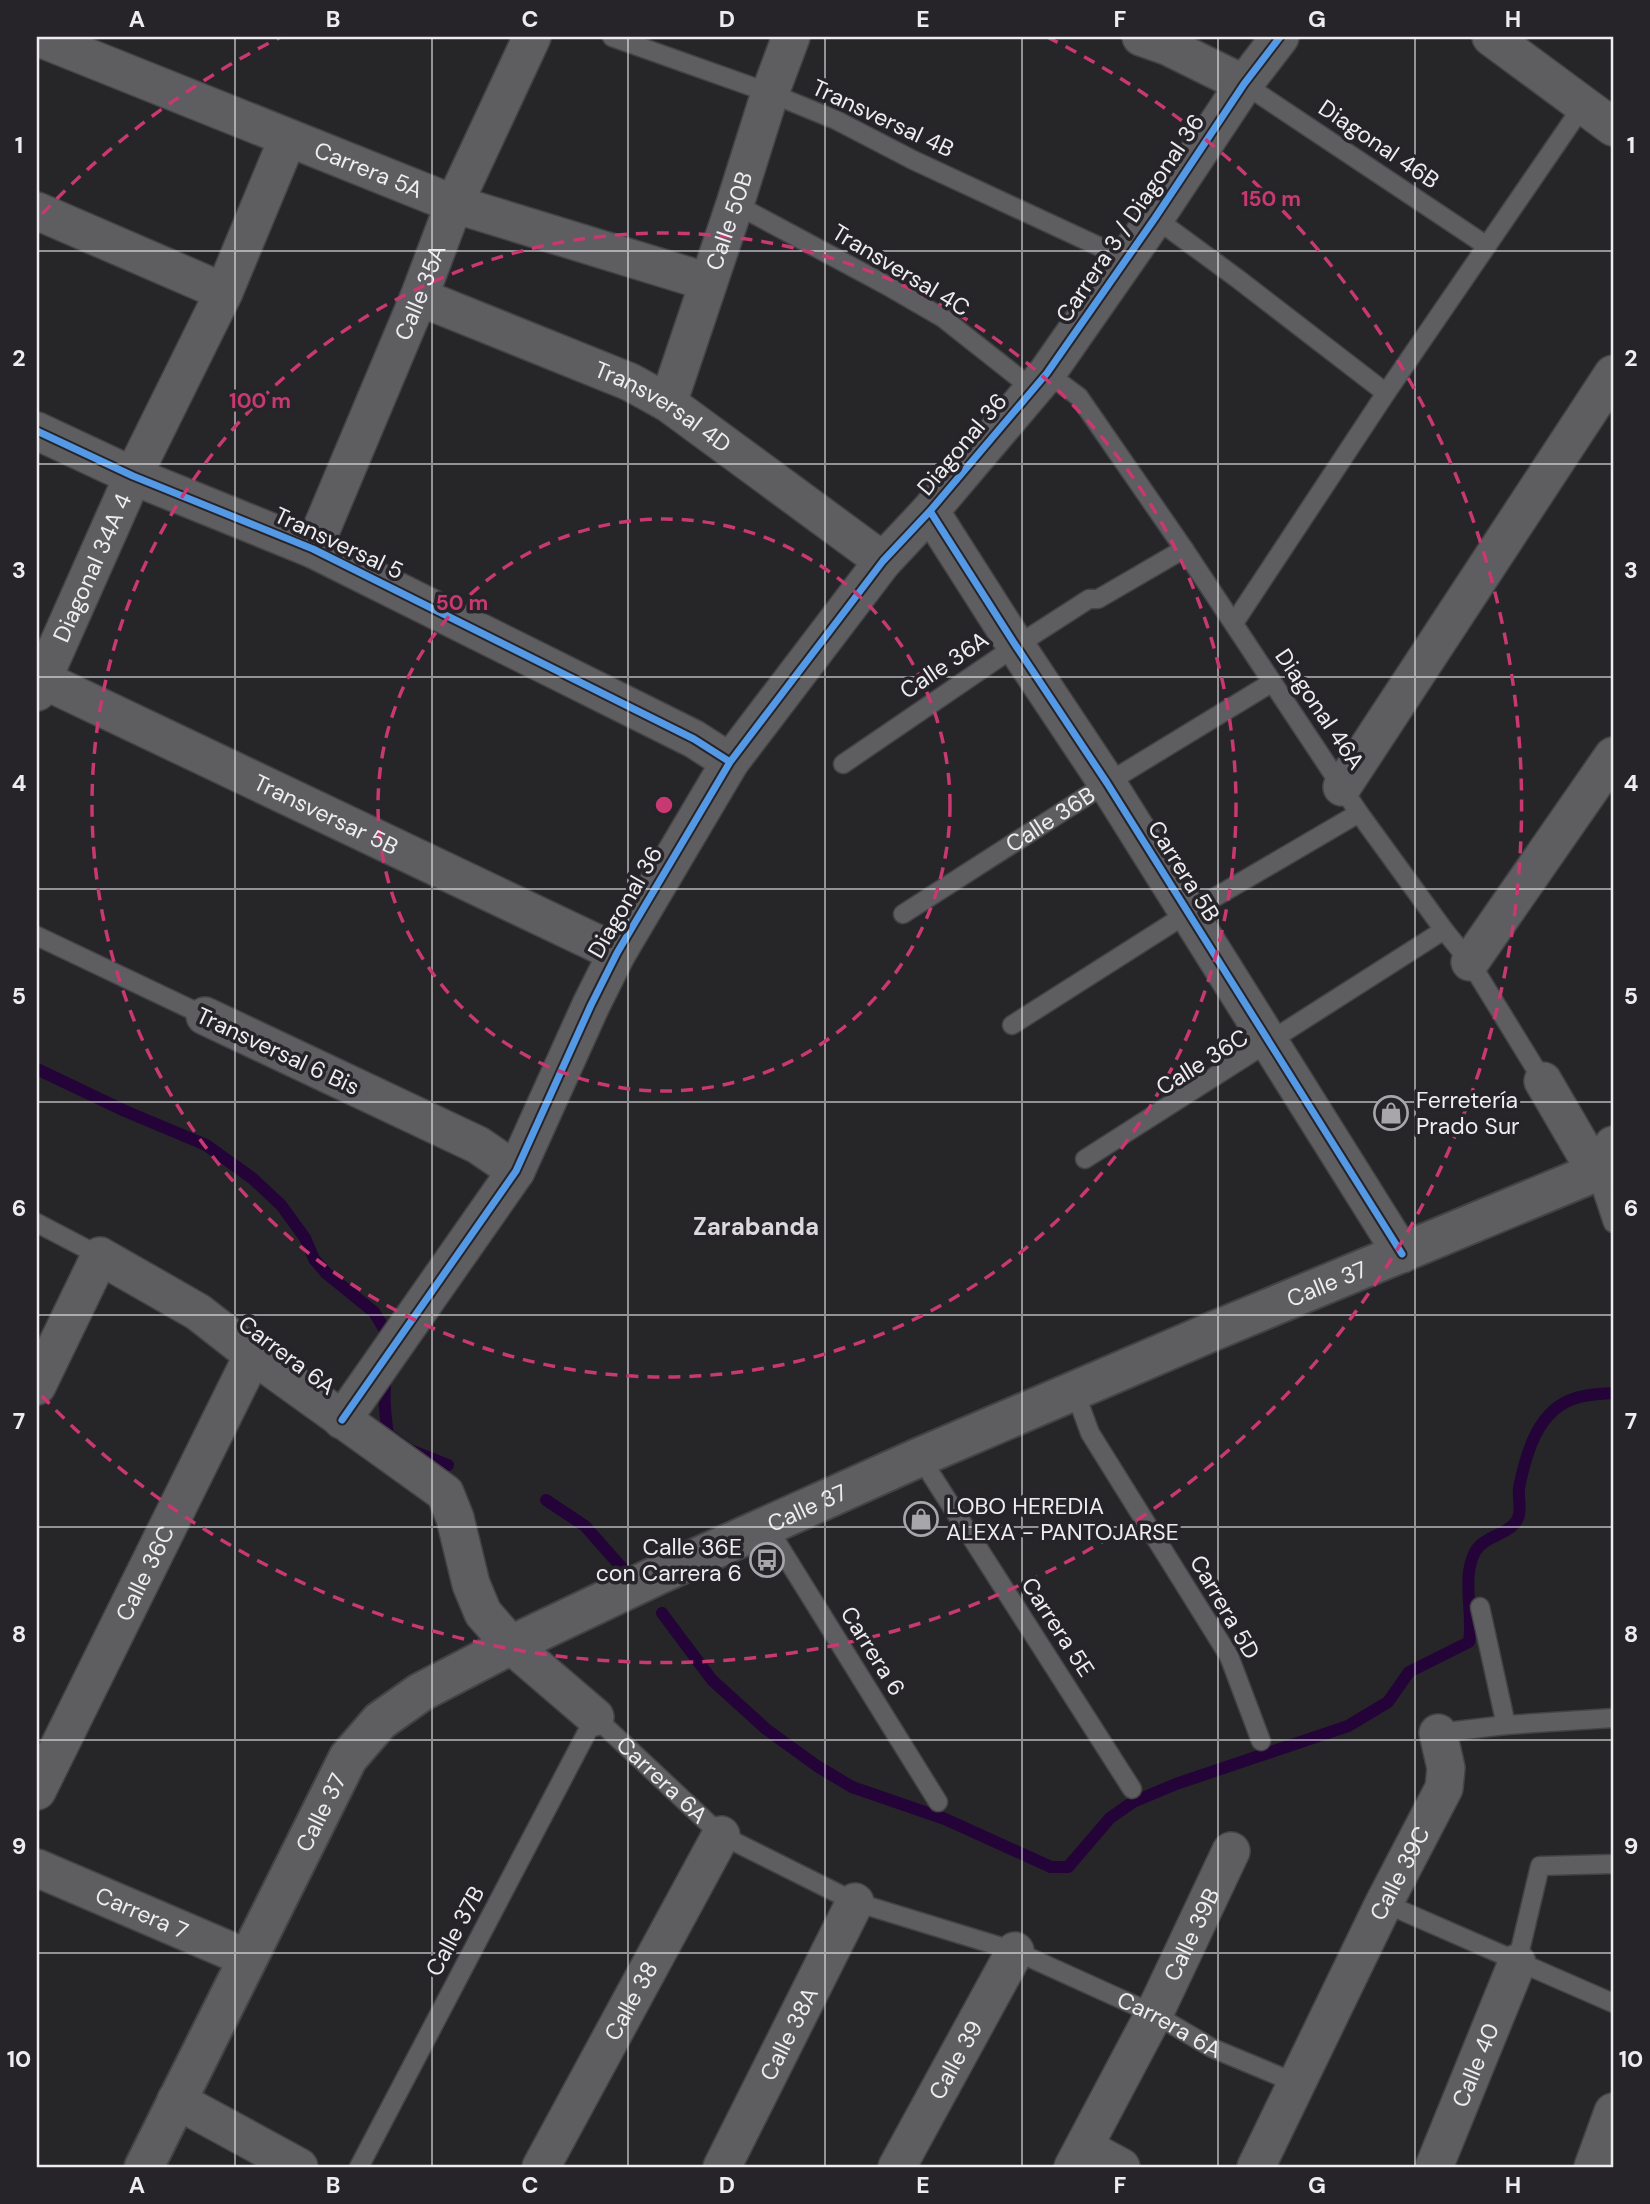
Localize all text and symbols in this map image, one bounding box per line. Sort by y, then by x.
text: A [129,4,145,34]
text: B [326,4,340,34]
text: C [522,4,538,34]
text: D [719,4,735,34]
text: E [916,4,930,34]
text: F [1114,4,1127,34]
text: G [1308,4,1326,34]
text: H [1505,4,1521,34]
street label: Transversal 4B [807,72,959,164]
street label: Diagonal 46B [1313,93,1445,195]
street label: Carrera 3 / Diagonal 36 [1049,108,1211,328]
text: 1 [15,130,23,160]
text: 1 [1627,130,1635,160]
street label: Carrera 5A [310,135,427,205]
street label: Calle 50B [699,168,759,274]
text: 150 m [1241,185,1301,213]
street label: Transversal 4C [827,217,975,323]
street label: Calle 35A [387,240,452,345]
text: 2 [12,343,26,373]
text: 2 [1624,343,1638,373]
street label: Transversal 4D [590,354,737,459]
text: 100 m [229,387,291,415]
street label: Diagonal 36 [910,387,1014,501]
street label: Diagonal 34A 4 [46,489,138,647]
street label: Transversal 5 [270,500,408,586]
text: 3 [12,555,26,585]
text: 3 [1624,555,1638,585]
text: 50 m [436,589,488,617]
street label: Calle 36A [894,624,994,706]
street label: Diagonal 46A [1269,643,1371,775]
street label: Transversar 5B [249,767,403,862]
text: 4 [12,768,27,798]
text: 4 [1624,768,1639,798]
street label: Calle 36B [1000,780,1101,859]
centre of rings [652,793,676,817]
street label: Carrera 5B [1141,815,1227,927]
street label: Diagonal 36 [581,840,669,964]
text: 5 [12,981,26,1011]
text: 5 [1624,981,1638,1011]
street label: Transversal 6 Bis [192,1000,364,1102]
street label: Calle 36C [1150,1022,1254,1102]
place label: Ferretería Prado Sur [1416,1085,1520,1141]
shop icon: Ferretería Prado Sur [1372,1094,1410,1132]
text: 6 [12,1193,26,1223]
text: 6 [1624,1193,1638,1223]
district label: Zarabanda [693,1211,819,1242]
street label: Calle 37 [1282,1254,1371,1314]
street label: Carrera 6A [232,1309,342,1401]
text: 7 [13,1406,25,1436]
text: 7 [1625,1406,1637,1436]
street label: Calle 37 [763,1477,851,1539]
place label: LOBO HEREDIA ALEXA - PANTOJARSE [946,1491,1179,1547]
shop icon: LOBO HEREDIA ALEXA - PANTOJARSE [902,1500,940,1538]
street label: Calle 36C [109,1520,181,1626]
place label: Calle 36E con Carrera 6 [596,1532,742,1588]
bus stop icon: Calle 36E con Carrera 6 [748,1541,786,1579]
street label: Carrera 5D [1183,1549,1267,1665]
street label: Carrera 5E [1015,1572,1101,1682]
street label: Carrera 6 [834,1601,912,1701]
text: 8 [12,1619,26,1649]
text: 8 [1624,1619,1638,1649]
street label: Carrera 6A [610,1730,714,1830]
street label: Calle 37 [289,1768,353,1857]
street label: Calle 39C [1363,1821,1437,1925]
text: 9 [12,1831,26,1861]
text: 9 [1624,1831,1638,1861]
street label: Carrera 7 [91,1880,193,1946]
street label: Calle 37B [419,1881,491,1981]
street label: Calle 39B [1157,1883,1226,1986]
street label: Calle 38 [597,1956,665,2046]
street label: Calle 38A [753,1982,825,2086]
street label: Carrera 6A [1112,1984,1226,2065]
street label: Calle 39 [922,2015,989,2105]
street label: Calle 40 [1445,2019,1506,2112]
text: 10 [7,2044,31,2074]
text: 10 [1619,2044,1643,2074]
text: A [129,2170,145,2200]
text: B [326,2170,340,2200]
text: C [522,2170,538,2200]
text: D [719,2170,735,2200]
text: E [916,2170,930,2200]
text: F [1114,2170,1127,2200]
text: G [1308,2170,1326,2200]
text: H [1505,2170,1521,2200]

